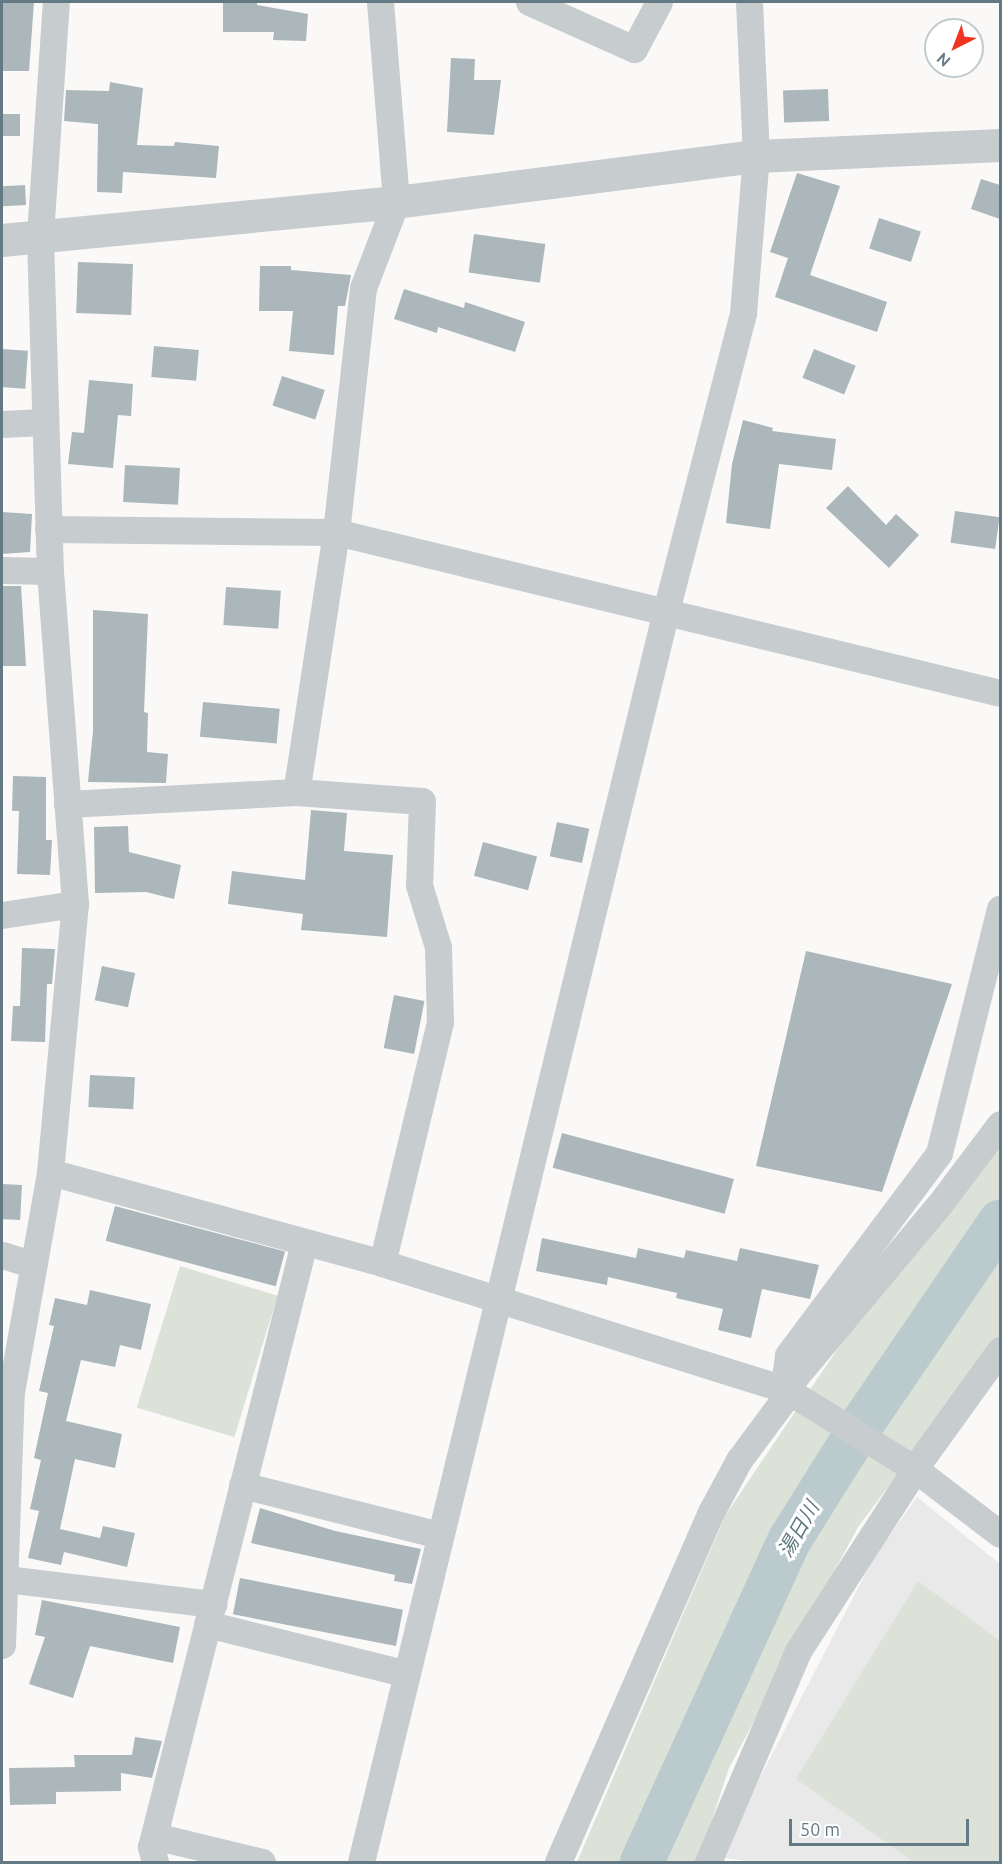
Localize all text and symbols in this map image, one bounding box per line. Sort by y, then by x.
north arrow [924,18,984,78]
text: N [933,49,954,71]
water label: 湯日川 [773,1497,823,1561]
scale bar [792,1807,972,1845]
text: 50 m [800,1819,840,1839]

